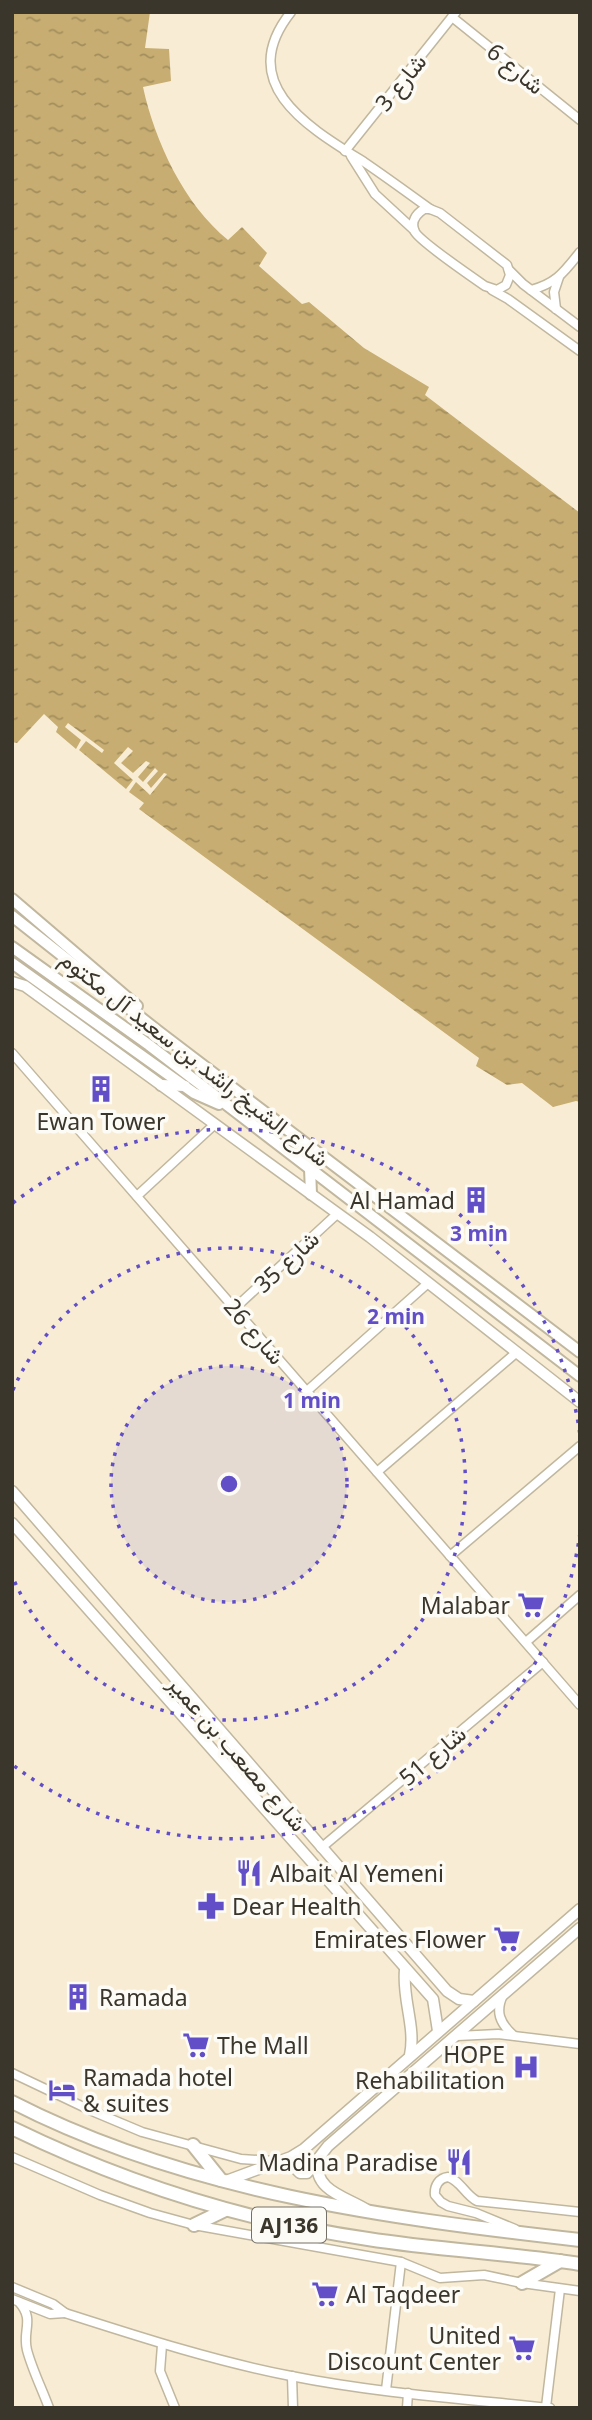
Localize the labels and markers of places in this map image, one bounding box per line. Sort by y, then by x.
building icon: Ewan Tower [86,1074,116,1104]
place label: Ewan Tower [36,1105,166,1137]
place label: Al Hamad [350,1184,455,1216]
building icon: Al Hamad [461,1185,491,1215]
centre of rings [217,1472,241,1496]
place label: Malabar [421,1589,510,1621]
supermarket icon: Malabar [516,1590,546,1620]
place label: Albait Al Yemeni [270,1857,444,1889]
restaurant icon: Albait Al Yemeni [234,1858,264,1888]
place label: Dear Health [232,1890,362,1922]
pharmacy icon: Dear Health [196,1891,226,1921]
place label: Emirates Flower [314,1923,486,1955]
supermarket icon: Emirates Flower [492,1924,522,1954]
place label: Ramada [99,1981,188,2013]
building icon: Ramada [63,1982,93,2012]
place label: The Mall [217,2029,309,2061]
supermarket icon: The Mall [181,2030,211,2060]
place label: HOPE Rehabilitation [355,2038,505,2096]
hospital icon: HOPE Rehabilitation [511,2052,541,2082]
place label: Ramada hotel & suites [83,2061,233,2119]
hotel icon: Ramada hotel & suites [47,2075,77,2105]
place label: Madina Paradise [258,2146,438,2178]
restaurant icon: Madina Paradise [444,2147,474,2177]
place label: Al Taqdeer [346,2278,461,2310]
supermarket icon: Al Taqdeer [310,2279,340,2309]
place label: United Discount Center [327,2319,501,2377]
supermarket icon: United Discount Center [507,2333,537,2363]

